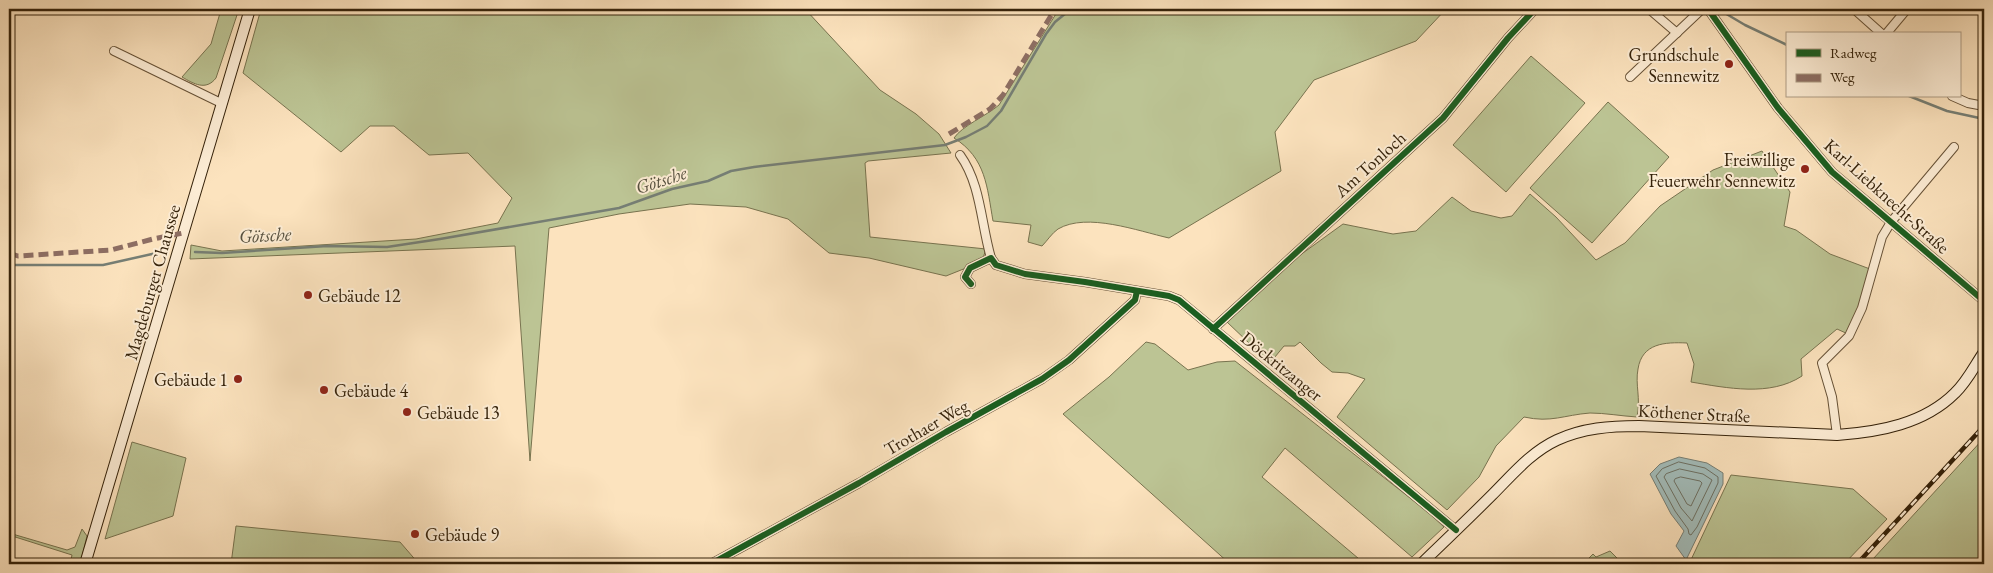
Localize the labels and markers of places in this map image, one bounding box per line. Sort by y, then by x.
place label: Grundschule Sennewitz [1629,43,1719,87]
marker: Grundschule Sennewitz [1723,58,1735,70]
place label: Freiwillige Feuerwehr Sennewitz [1648,148,1795,192]
marker: Freiwillige Feuerwehr Sennewitz [1799,163,1811,175]
place label: Gebäude 12 [318,284,401,307]
marker: Gebäude 12 [302,289,314,301]
place label: Gebäude 1 [154,368,228,391]
marker: Gebäude 1 [232,373,244,385]
place label: Gebäude 4 [334,379,408,402]
marker: Gebäude 4 [318,384,330,396]
place label: Gebäude 13 [417,401,500,424]
marker: Gebäude 13 [401,406,413,418]
place label: Gebäude 9 [425,523,499,546]
marker: Gebäude 9 [409,528,421,540]

